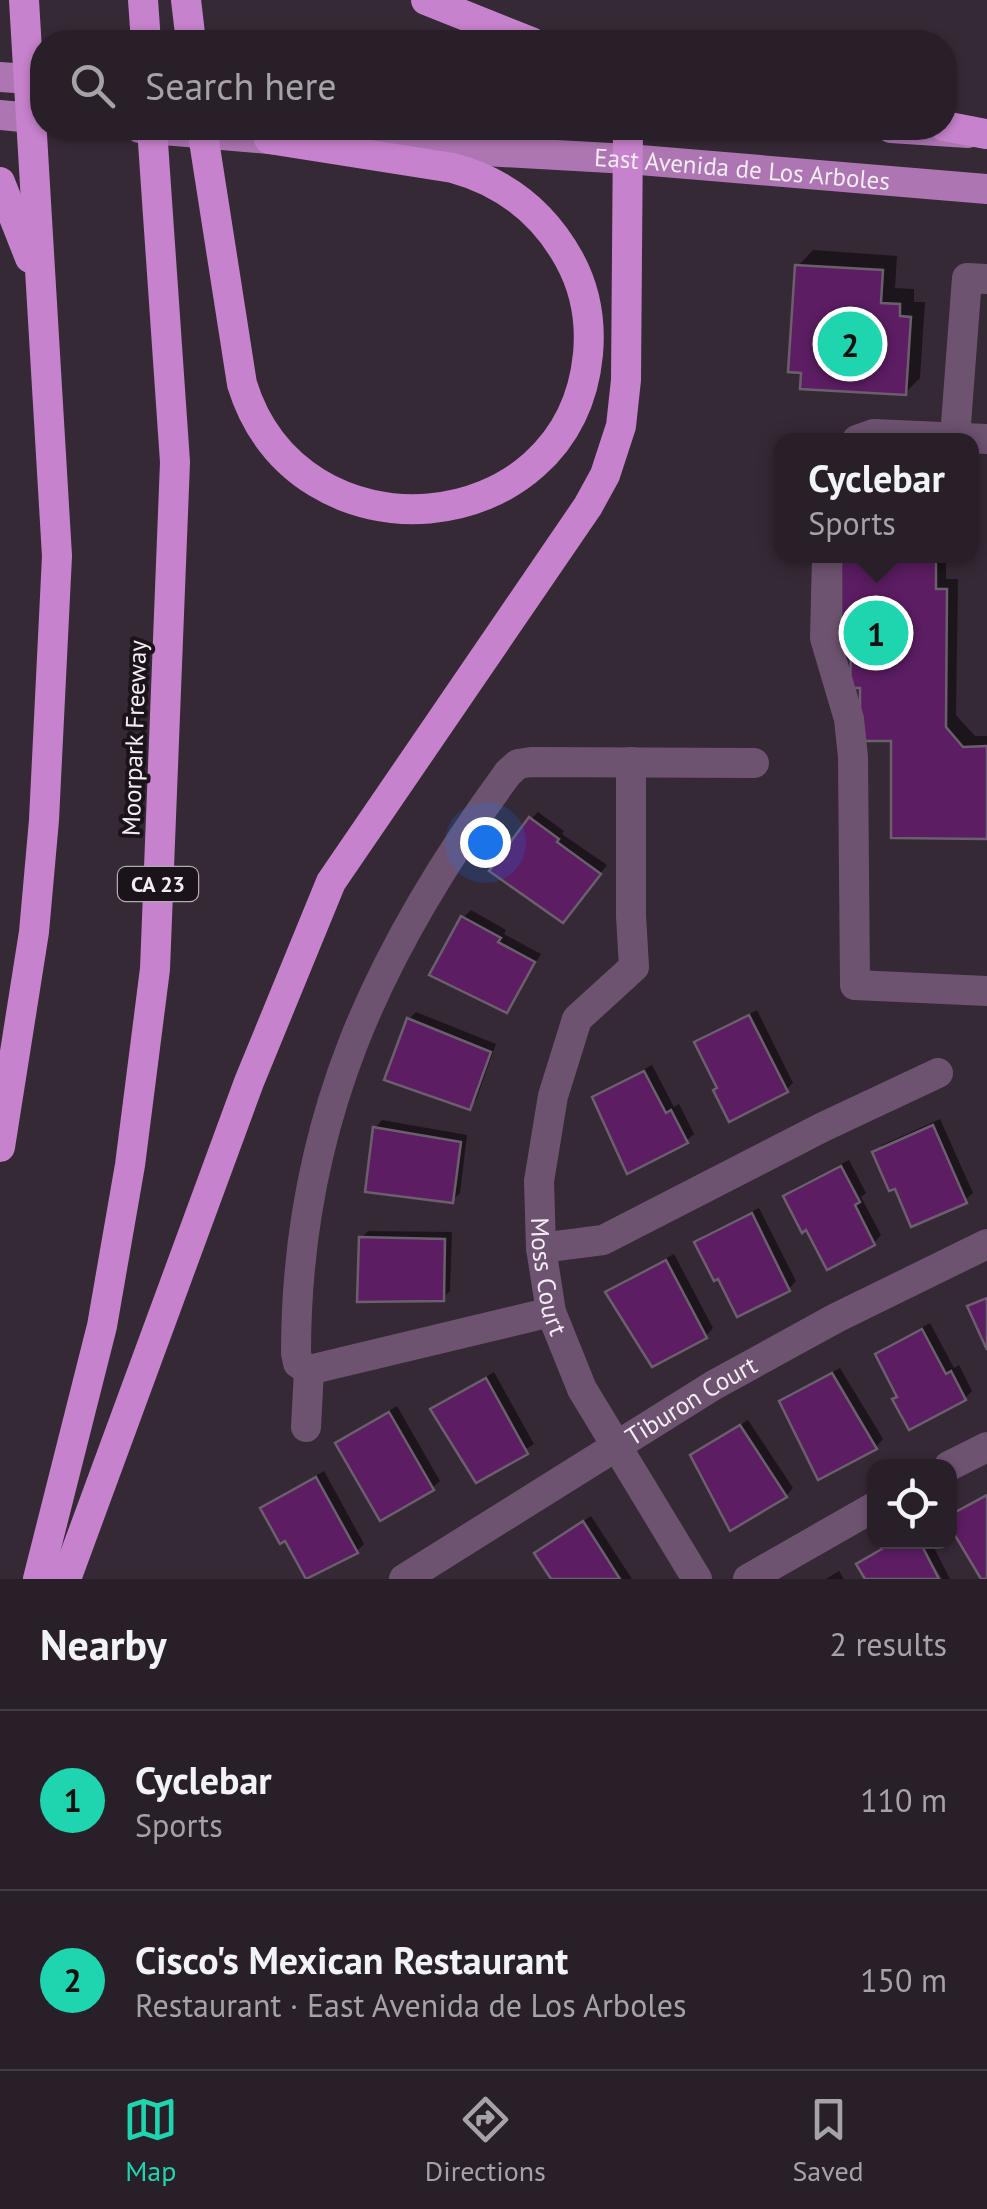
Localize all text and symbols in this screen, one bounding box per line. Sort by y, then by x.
search box [30,30,957,140]
icon: search [65,58,120,113]
text: Search here [145,61,337,110]
street label: East Avenida de Los Arboles [593,141,891,197]
pin: 2 [818,306,882,382]
popup [774,433,979,563]
text: Cyclebar [808,453,945,502]
text: Sports [808,502,896,544]
pin: 1 [844,596,908,670]
street label: Moorpark Freeway [115,639,153,837]
your location [460,817,511,868]
road number: CA 23 [118,867,198,901]
street label: Moss Court [524,1217,575,1340]
street label: Tiburon Court [619,1348,763,1452]
map controls [867,1459,957,1549]
button: locate [867,1459,957,1549]
text: Nearby [40,1617,167,1672]
text: 2 results [829,1623,947,1665]
text: Cyclebar [135,1755,272,1804]
text: 1 [63,1779,82,1821]
text: 110 m [860,1779,947,1821]
text: Sports [135,1804,223,1846]
text: Cisco's Mexican Restaurant [135,1935,568,1984]
text: 2 [63,1959,82,2001]
text: 150 m [860,1959,947,2001]
text: Restaurant · East Avenida de Los Arboles [135,1984,686,2026]
tab: Map [123,2092,178,2189]
tab: Directions [425,2092,546,2189]
tab: Saved [792,2092,864,2189]

